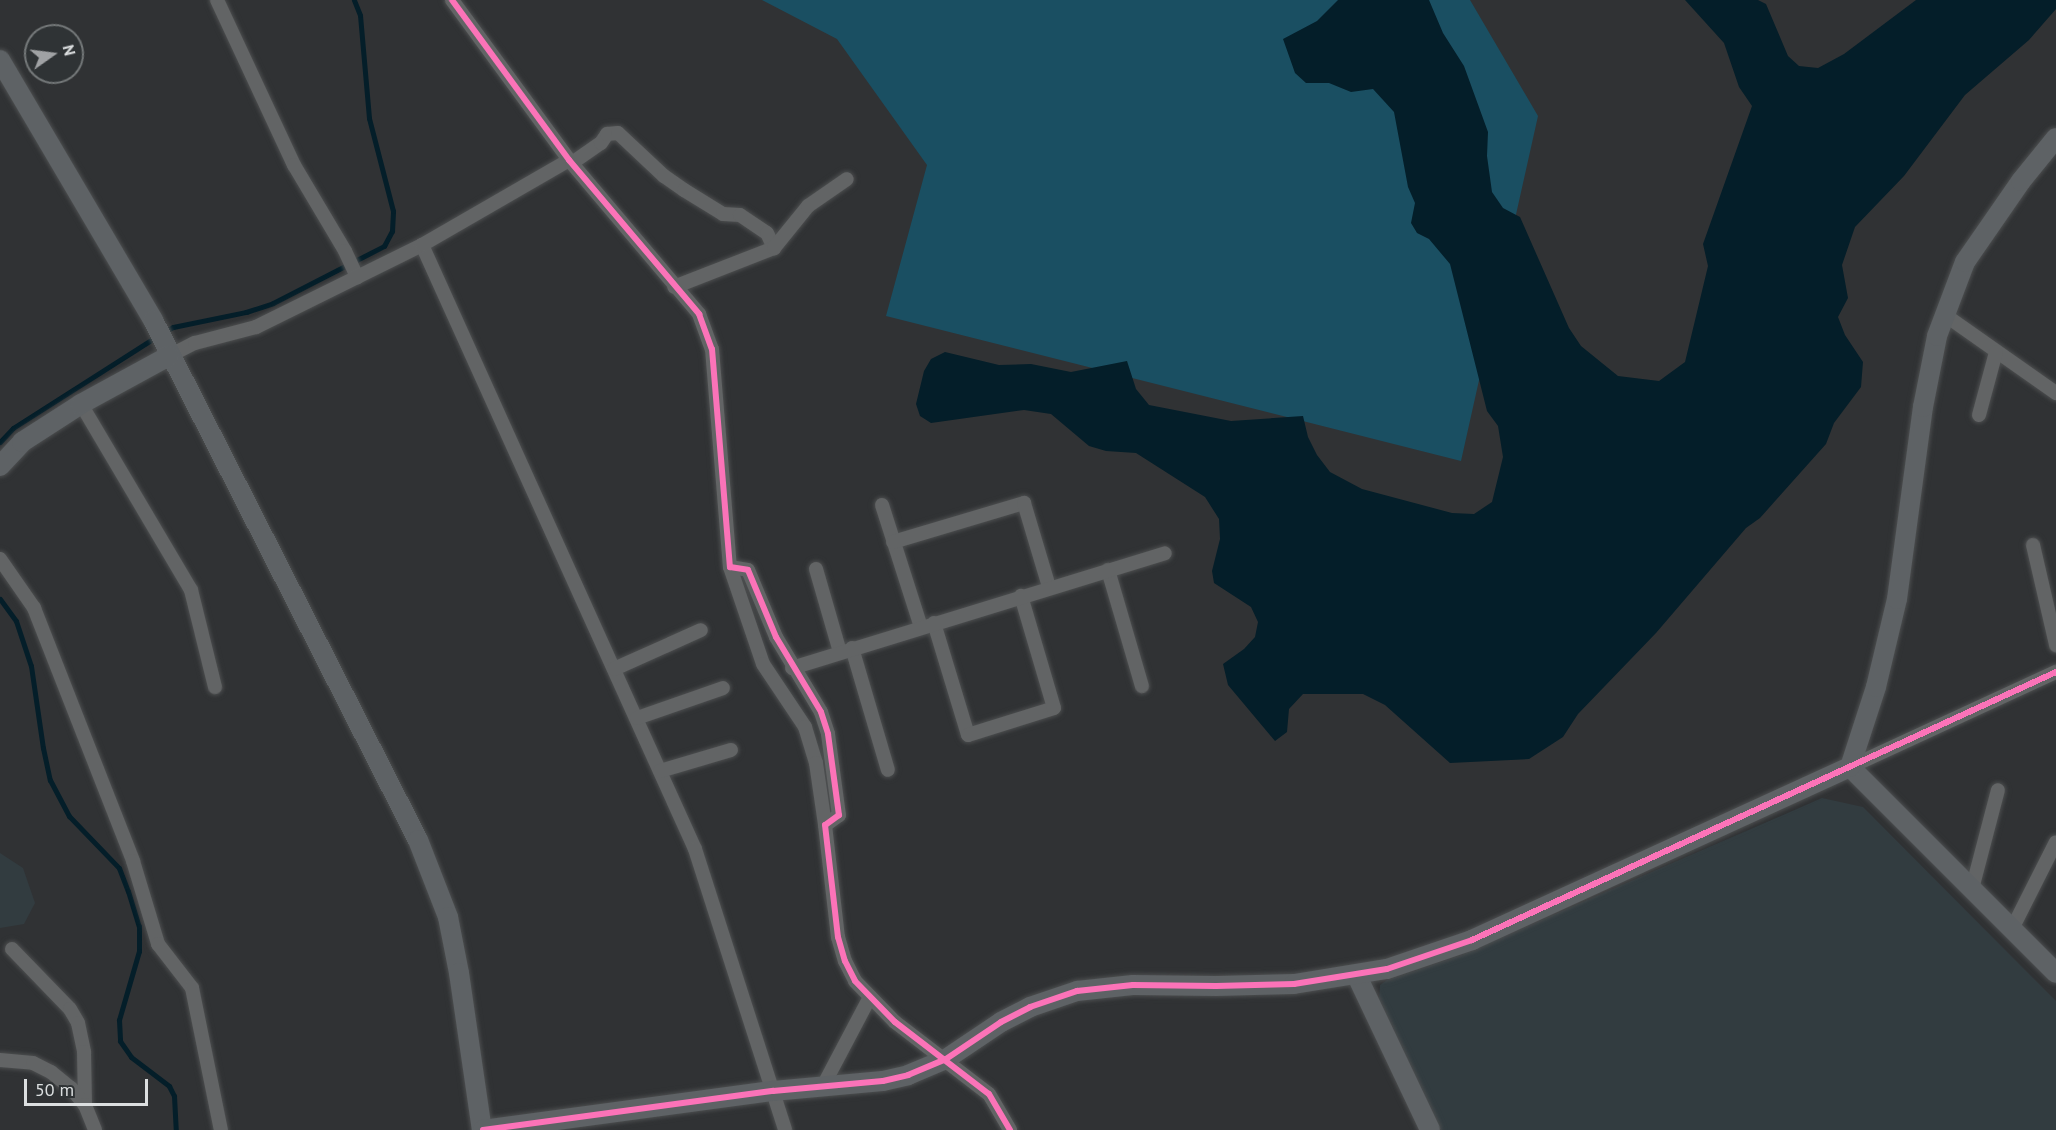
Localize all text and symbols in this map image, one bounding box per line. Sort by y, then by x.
north arrow [24,24,84,84]
text: N [59,43,80,58]
scale bar [27,1067,152,1105]
text: 50 m [35,1078,74,1101]

